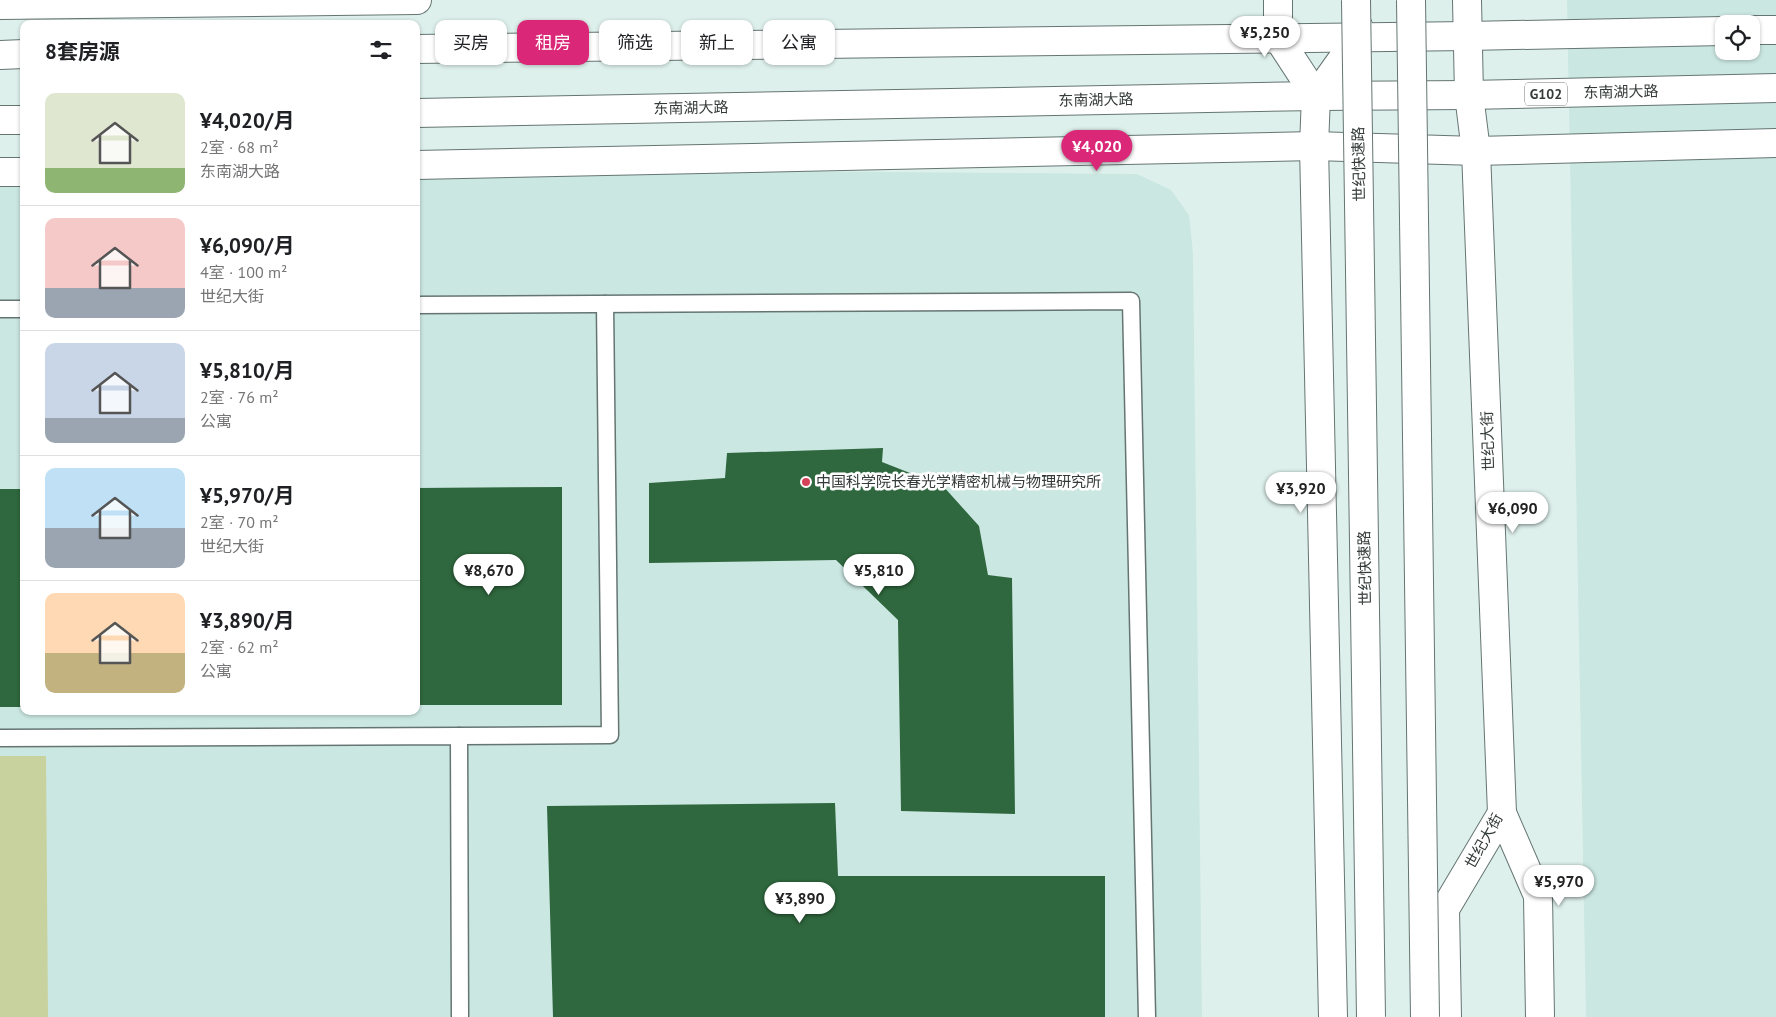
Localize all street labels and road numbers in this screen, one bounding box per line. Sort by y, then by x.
street label: 东南湖大路 [1583,81,1659,102]
road number: G102 [1525,82,1567,106]
street label: 东南湖大路 [1058,89,1134,110]
street label: 东南湖大路 [653,97,729,118]
street label: 世纪快速路 [1348,126,1369,202]
street label: 世纪大街 [1477,411,1498,471]
street label: 世纪快速路 [1354,530,1375,606]
street label: 世纪大街 [1461,810,1506,872]

